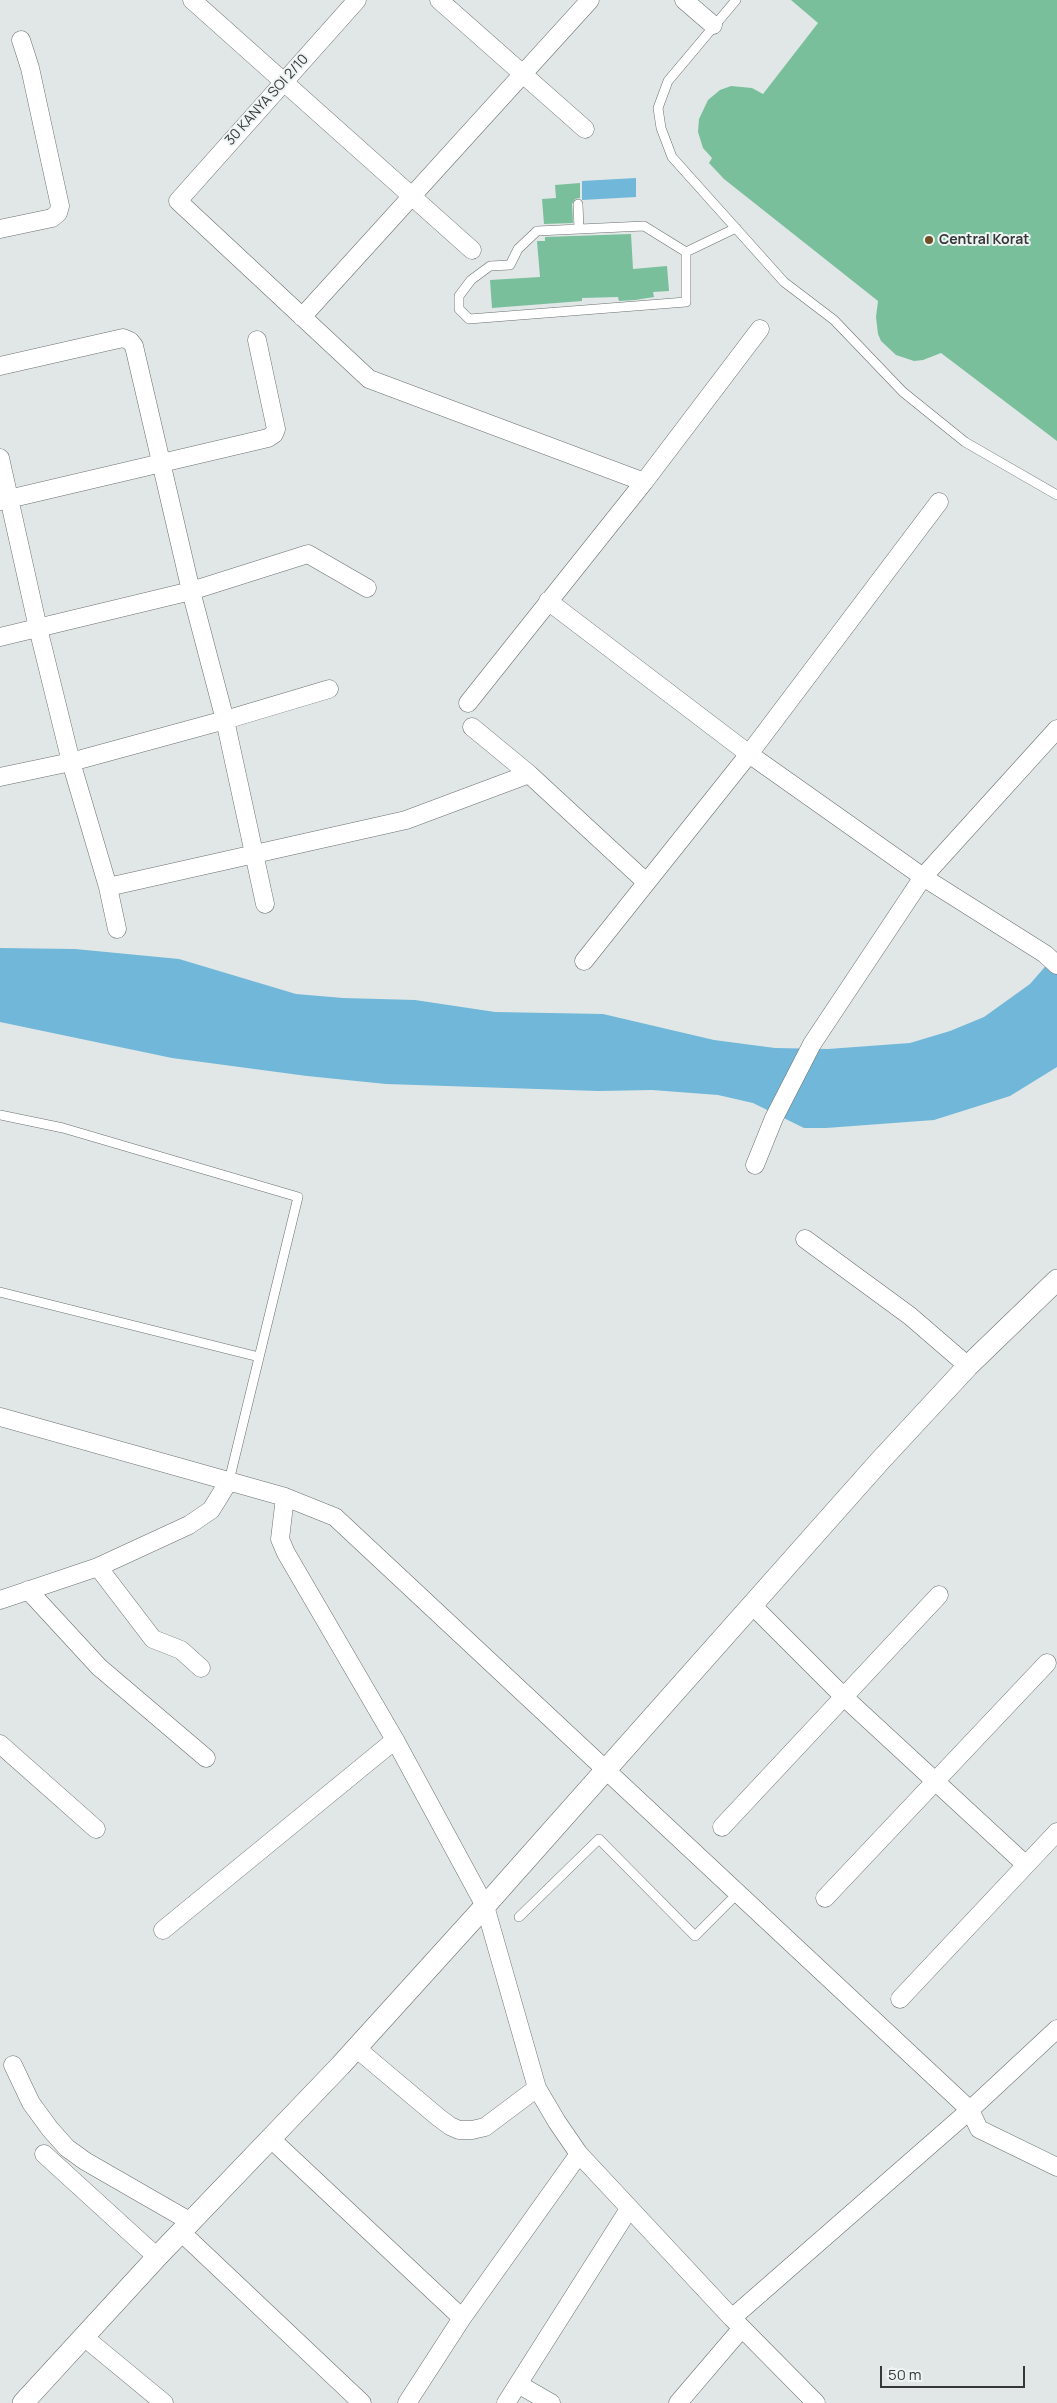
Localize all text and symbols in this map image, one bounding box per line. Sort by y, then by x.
street label: 30 KANYA SOI 2/10 [222,51,312,149]
place label: Central Korat [939,232,1029,248]
marker: Central Korat [923,234,935,246]
scale bar [882,2356,1027,2388]
text: 50 m [888,2364,922,2385]

